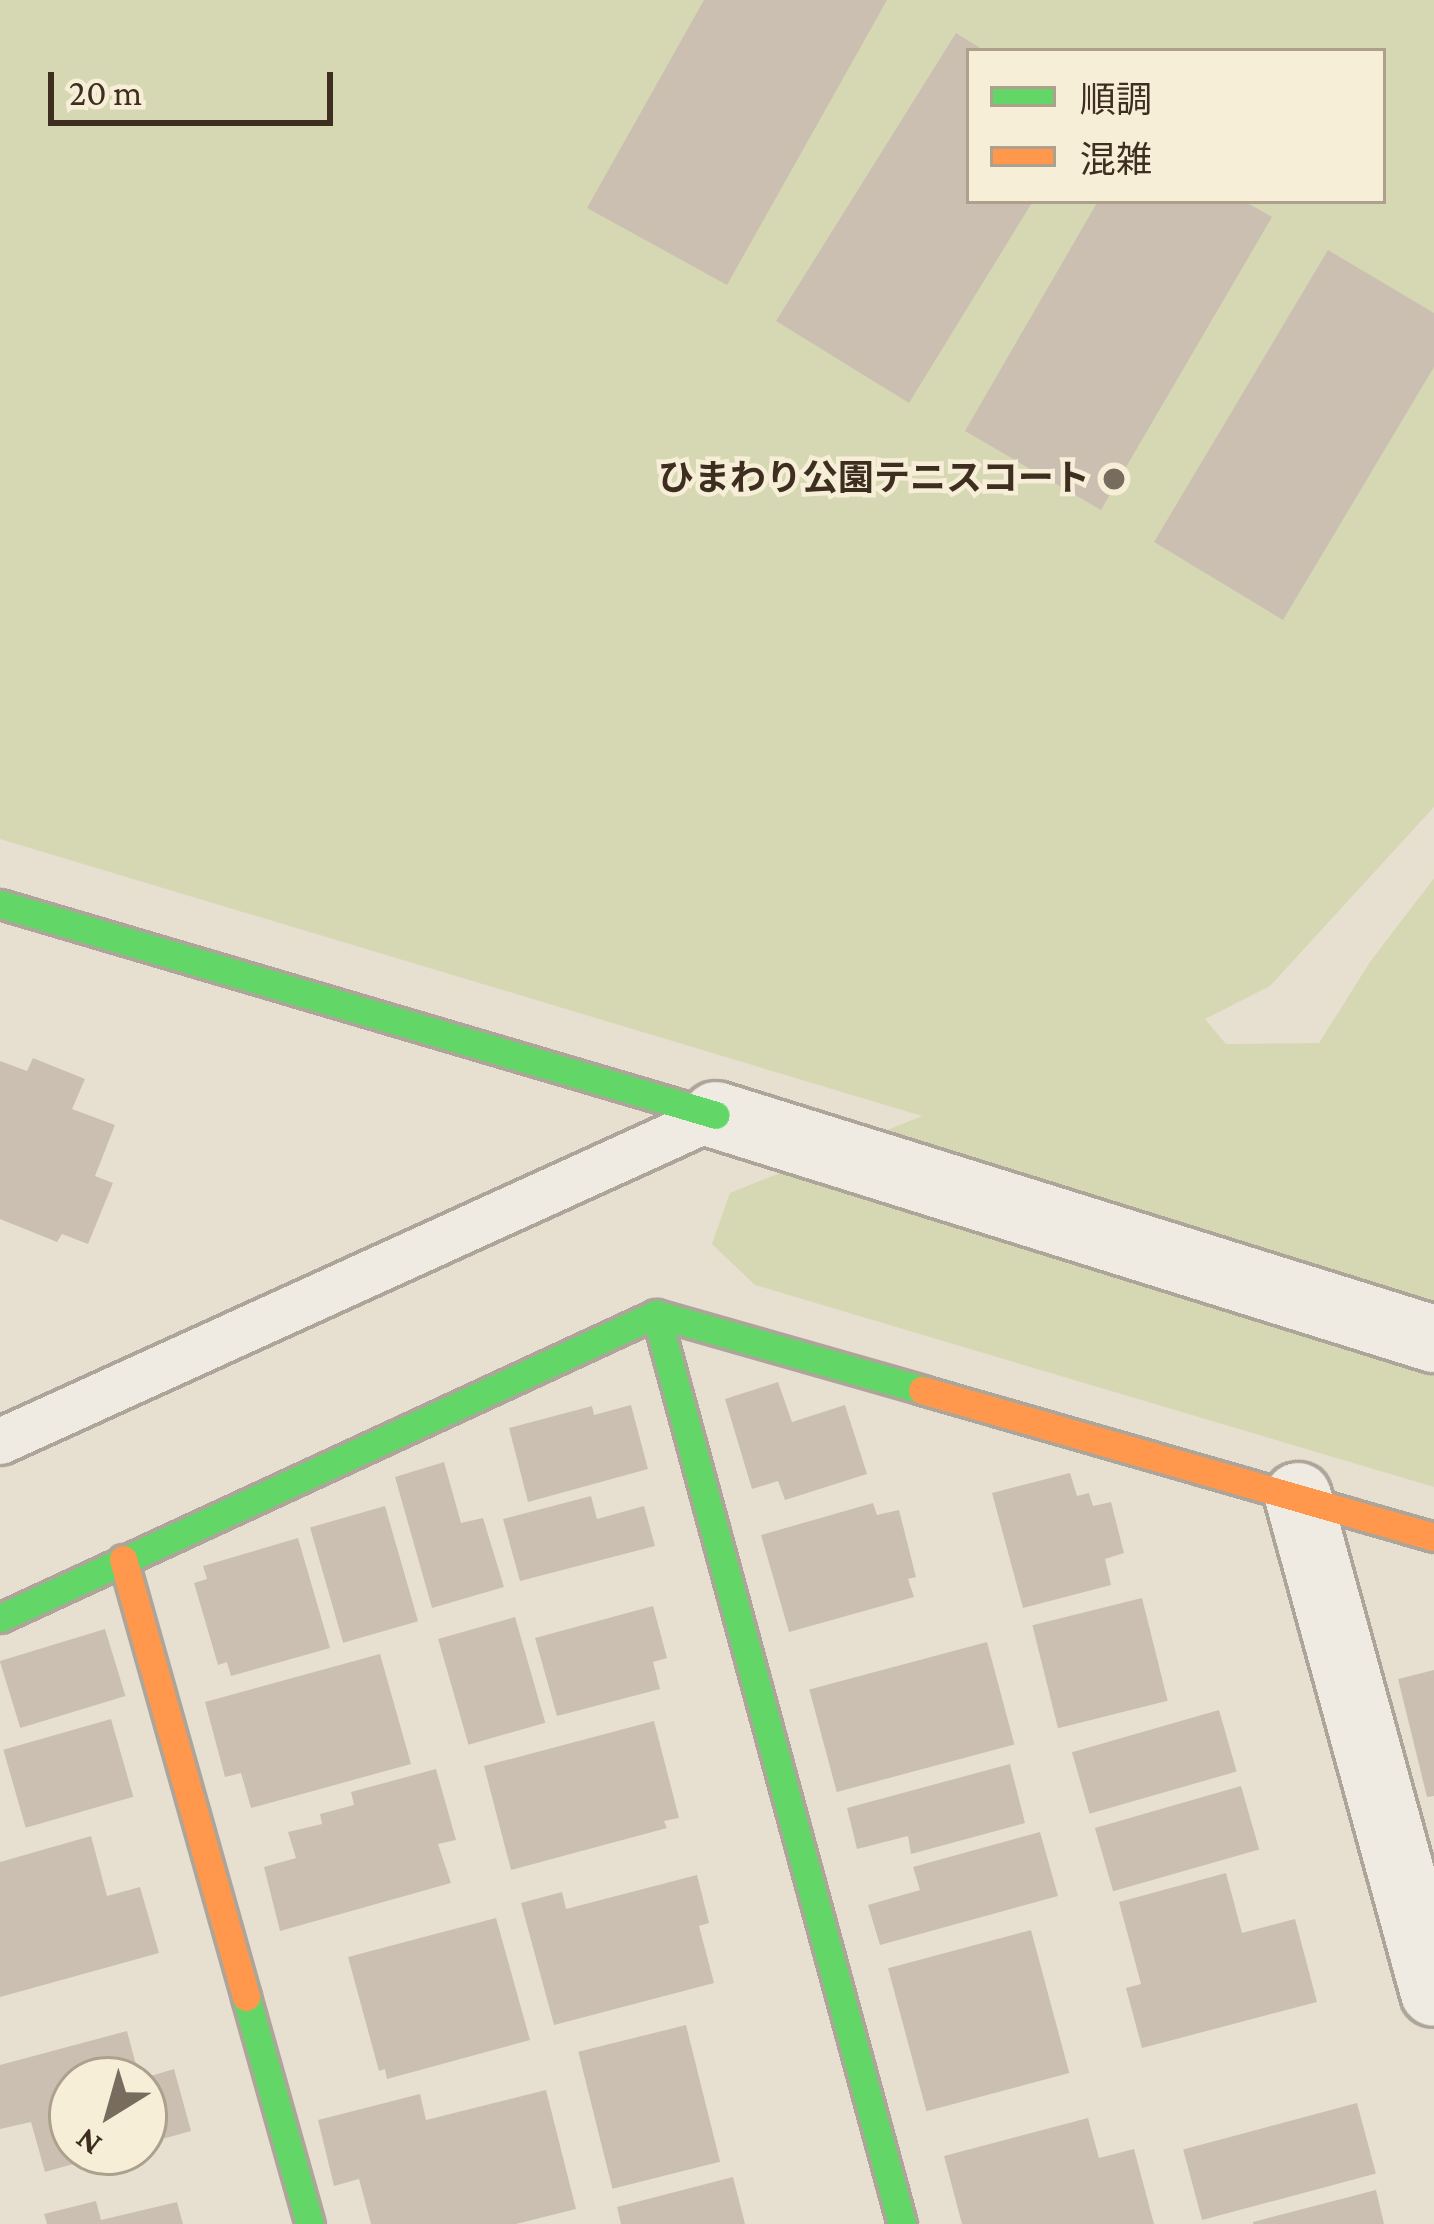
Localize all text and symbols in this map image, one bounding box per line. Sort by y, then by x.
scale bar [54,48,339,122]
legend [966,48,1386,204]
text: 20 m [69,73,142,113]
text: 順調 [1080,80,1152,120]
text: 混雑 [1080,140,1152,180]
place label: ひまわり公園テニスコート [658,457,1090,501]
marker: ひまわり公園テニスコート [1101,466,1127,492]
north arrow [48,2056,168,2176]
text: N [68,2121,108,2164]

